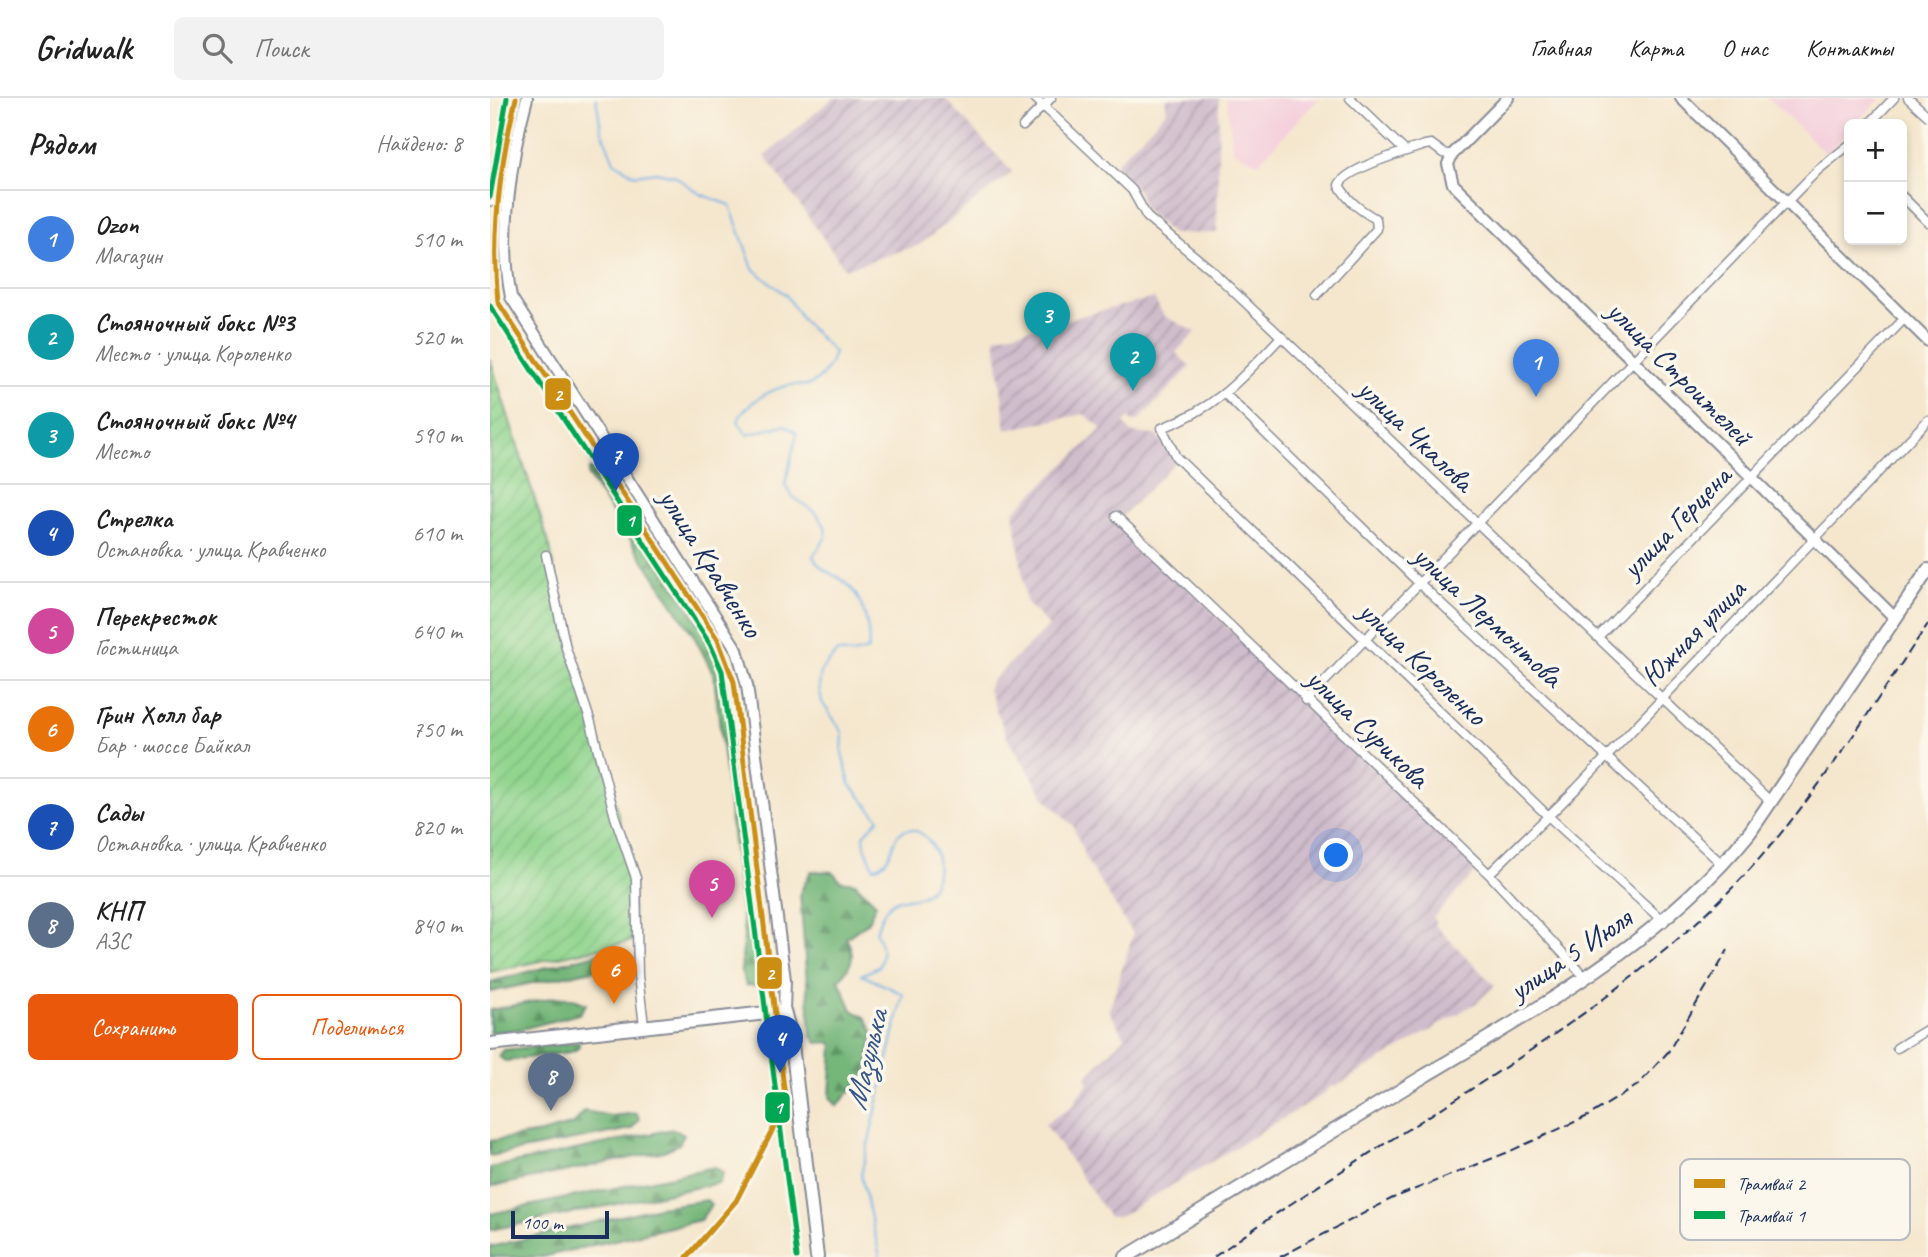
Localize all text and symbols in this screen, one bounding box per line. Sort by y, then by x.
search box [174,17,664,80]
text: Gridwalk [35,27,132,69]
icon: search [198,29,236,67]
text: Поиск [254,32,309,65]
text: Главная [1530,33,1591,63]
text: Карта [1629,33,1683,63]
text: О нас [1721,33,1768,63]
text: Контакты [1806,33,1893,63]
map controls [1844,119,1907,245]
button: + [1844,119,1907,182]
text: Рядом [28,125,95,163]
text: Найдено: 8 [376,129,462,158]
button: − [1844,182,1907,245]
text: Ozon [95,208,138,241]
text: 1 [46,225,56,254]
text: 510 m [413,225,462,254]
text: Магазин [95,241,162,270]
street label: улица Строителей [1598,291,1762,455]
pin: 3 [1024,292,1070,350]
text: Стояночный бокс №3 [95,306,294,339]
text: 2 [46,323,56,352]
text: 520 m [413,323,462,352]
pin: 2 [1110,333,1156,391]
text: Место · улица Короленко [95,339,291,368]
pin: 1 [1513,339,1559,397]
street label: улица Чкалова [1348,369,1484,502]
line badge: 2 [544,377,572,411]
text: 2 [554,383,565,407]
text: Стояночный бокс №4 [95,404,294,437]
text: 3 [46,421,56,450]
text: 590 m [413,421,462,450]
pin: 7 [593,433,639,491]
text: Место [95,437,149,466]
street label: улица Герцена [1612,456,1741,588]
street label: улица Кравченко [649,480,772,646]
text: Стрелка [95,502,173,535]
line badge: 1 [616,504,643,537]
text: 1 [626,509,637,533]
text: 4 [46,519,56,548]
text: 610 m [413,519,462,548]
text: Остановка · улица Кравченко [95,535,325,564]
street label: улица Лермонтова [1404,535,1572,696]
street label: Южная улица [1633,570,1755,695]
street label: улица Короленко [1349,591,1496,735]
text: Перекресток [95,600,216,633]
text: 5 [46,617,56,646]
text: 640 m [413,617,462,646]
text: Гостиница [95,633,177,662]
street label: улица Сурикова [1297,658,1439,797]
text: Грин Холл бар [95,698,221,731]
text: 6 [46,715,56,744]
text: 750 m [413,715,462,744]
text: Бар · шоссе Байкал [95,731,249,760]
text: Сады [95,796,143,829]
text: 7 [46,813,56,842]
text: 820 m [413,813,462,842]
text: Остановка · улица Кравченко [95,829,325,858]
your location [1319,838,1353,872]
pin: 5 [689,860,735,918]
text: КНП [95,894,142,927]
street label: улица 5 Июля [1500,898,1641,1010]
text: 8 [46,911,56,940]
text: 840 m [413,911,462,940]
text: АЗС [95,927,130,956]
pin: 6 [591,946,637,1004]
line badge: 2 [756,956,783,990]
text: 2 [766,962,777,986]
button: Сохранить [28,994,238,1060]
button: Поделиться [252,994,462,1060]
water label: Мазулька [835,1002,898,1114]
pin: 4 [757,1015,803,1073]
pin: 8 [528,1053,574,1111]
line badge: 1 [764,1091,791,1124]
text: 1 [774,1096,785,1120]
legend [1680,1159,1910,1240]
text: Трамвай 2 [1737,1172,1807,1196]
text: Трамвай 1 [1737,1204,1807,1228]
scale bar [511,1208,609,1240]
text: 100 m [522,1211,563,1235]

